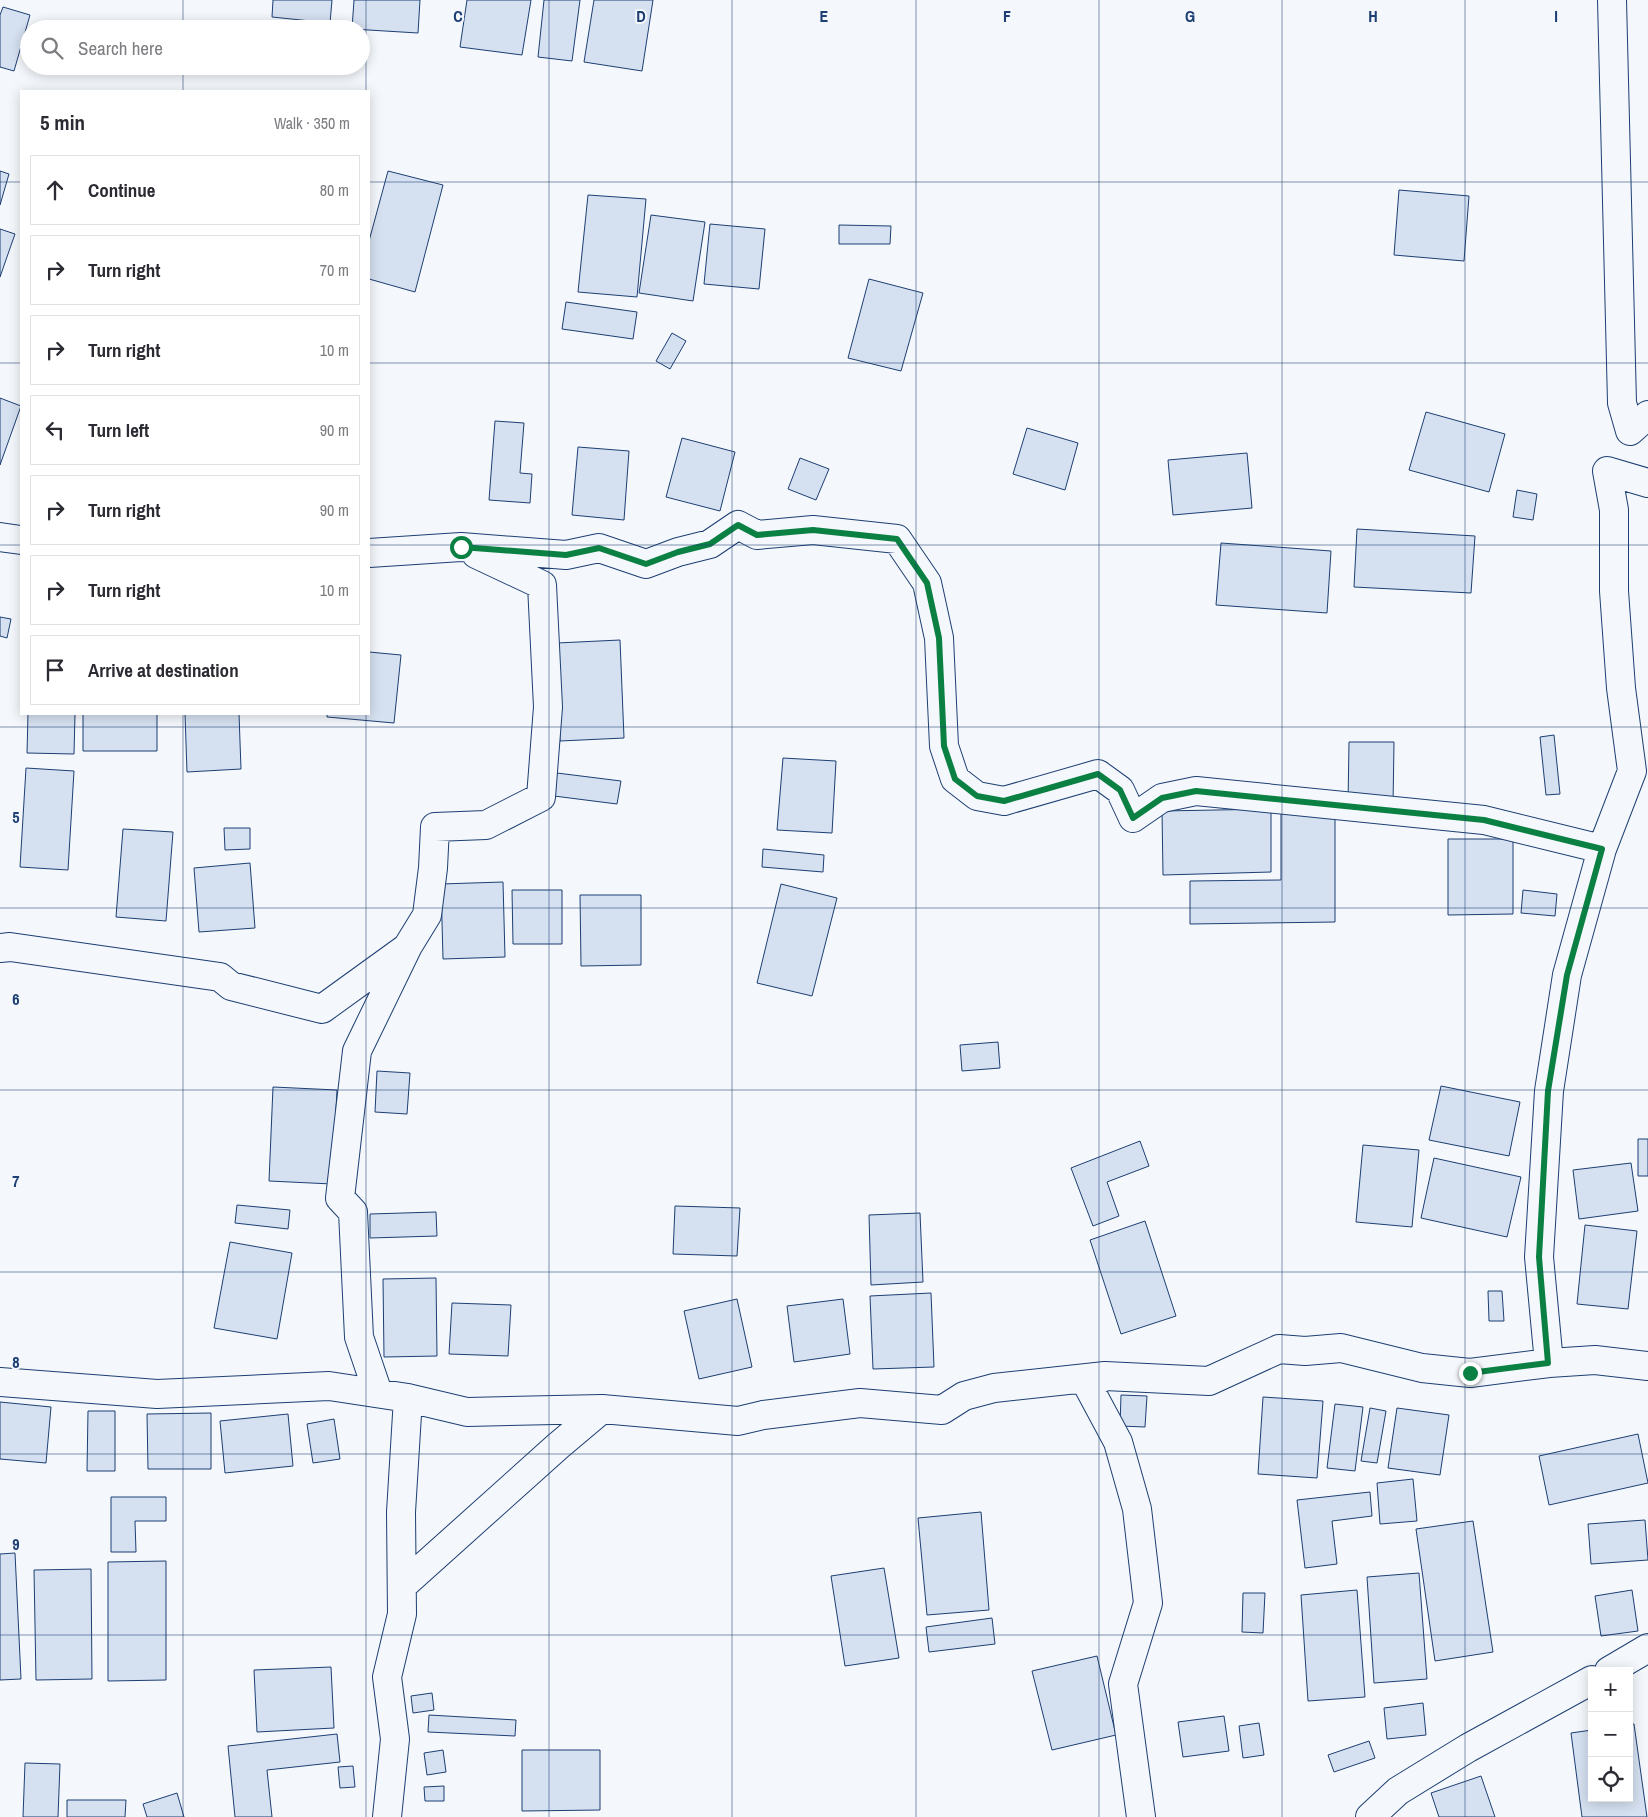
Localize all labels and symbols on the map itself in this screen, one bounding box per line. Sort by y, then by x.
text: C [453,5,463,27]
text: D [636,5,646,27]
text: E [820,5,829,27]
text: F [1003,5,1011,27]
text: G [1185,5,1195,27]
text: H [1368,5,1378,27]
text: I [1554,5,1558,27]
route start [450,536,473,559]
text: 5 [12,806,20,828]
text: 6 [12,988,20,1010]
text: 7 [12,1170,20,1192]
text: 8 [12,1351,20,1373]
route end [1459,1362,1482,1385]
text: 9 [12,1533,20,1555]

